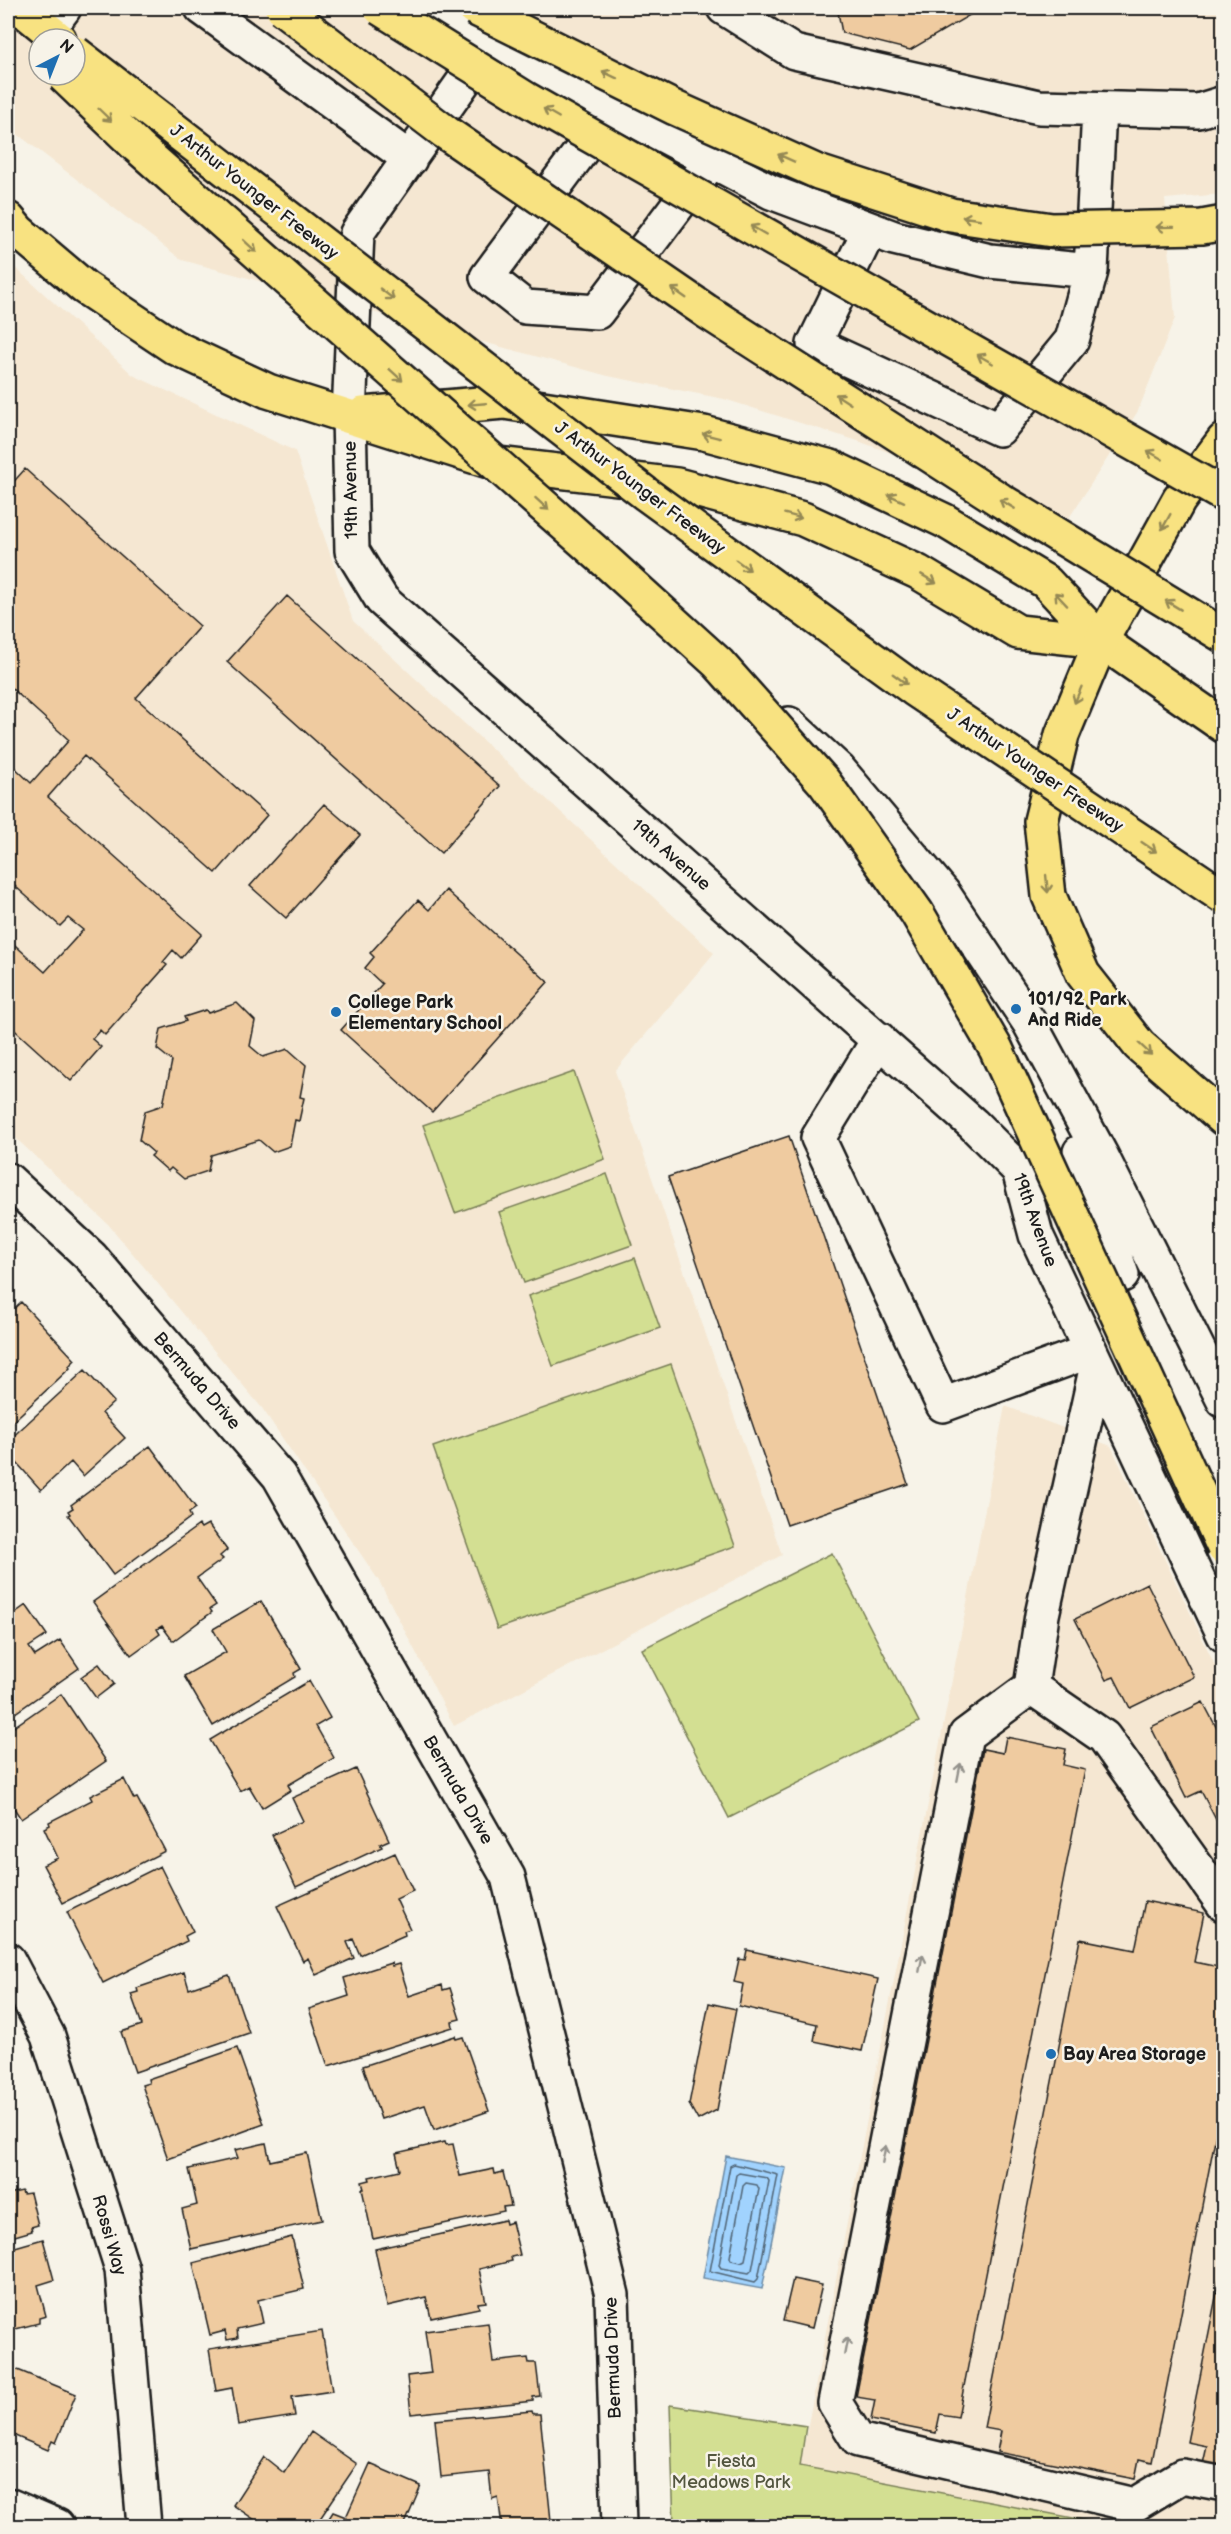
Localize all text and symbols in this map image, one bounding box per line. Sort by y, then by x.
north arrow [27,27,87,87]
text: N [55,36,77,58]
one-way arrow [601,69,619,81]
one-way arrow [543,107,561,118]
one-way arrow [98,108,113,123]
street label: J Arthur Younger Freeway [166,120,343,265]
one-way arrow [778,152,796,163]
one-way arrow [962,213,982,224]
one-way arrow [1156,222,1176,233]
one-way arrow [749,224,767,235]
one-way arrow [242,239,257,253]
one-way arrow [671,287,688,299]
one-way arrow [378,288,394,301]
one-way arrow [977,353,994,365]
one-way arrow [388,368,403,382]
one-way arrow [835,393,851,405]
one-way arrow [468,399,488,410]
street label: J Arthur Younger Freeway [551,417,730,560]
one-way arrow [702,429,721,441]
street label: 19th Avenue [340,440,362,539]
one-way arrow [1146,449,1164,460]
one-way arrow [887,491,905,503]
one-way arrow [534,497,549,511]
one-way arrow [999,498,1016,510]
one-way arrow [783,511,802,522]
one-way arrow [1160,513,1172,530]
one-way arrow [734,558,750,571]
one-way arrow [920,573,937,585]
one-way arrow [1054,591,1068,606]
one-way arrow [1165,599,1182,612]
one-way arrow [892,673,908,685]
one-way arrow [1072,686,1083,704]
street label: J Arthur Younger Freeway [943,703,1128,837]
street label: 19th Avenue [627,815,715,895]
one-way arrow [1140,841,1157,853]
one-way arrow [1042,874,1053,894]
place label: 101/92 Park And Ride [1027,989,1127,1031]
place label: College Park Elementary School [348,992,502,1034]
marker: 101/92 Park And Ride [1009,1002,1023,1016]
marker: College Park Elementary School [329,1005,343,1019]
one-way arrow [1138,1042,1153,1057]
street label: 19th Avenue [1008,1170,1062,1270]
street label: Bermuda Drive [149,1328,245,1434]
street label: Bermuda Drive [418,1732,498,1848]
one-way arrow [954,1762,965,1782]
one-way arrow [916,1954,927,1973]
place label: Bay Area Storage [1063,2044,1206,2065]
marker: Bay Area Storage [1044,2047,1058,2061]
one-way arrow [879,2145,890,2165]
street label: Rossi Way [87,2192,131,2279]
street label: Bermuda Drive [600,2296,626,2419]
one-way arrow [841,2336,852,2356]
park label: Fiesta Meadows Park [672,2451,791,2493]

